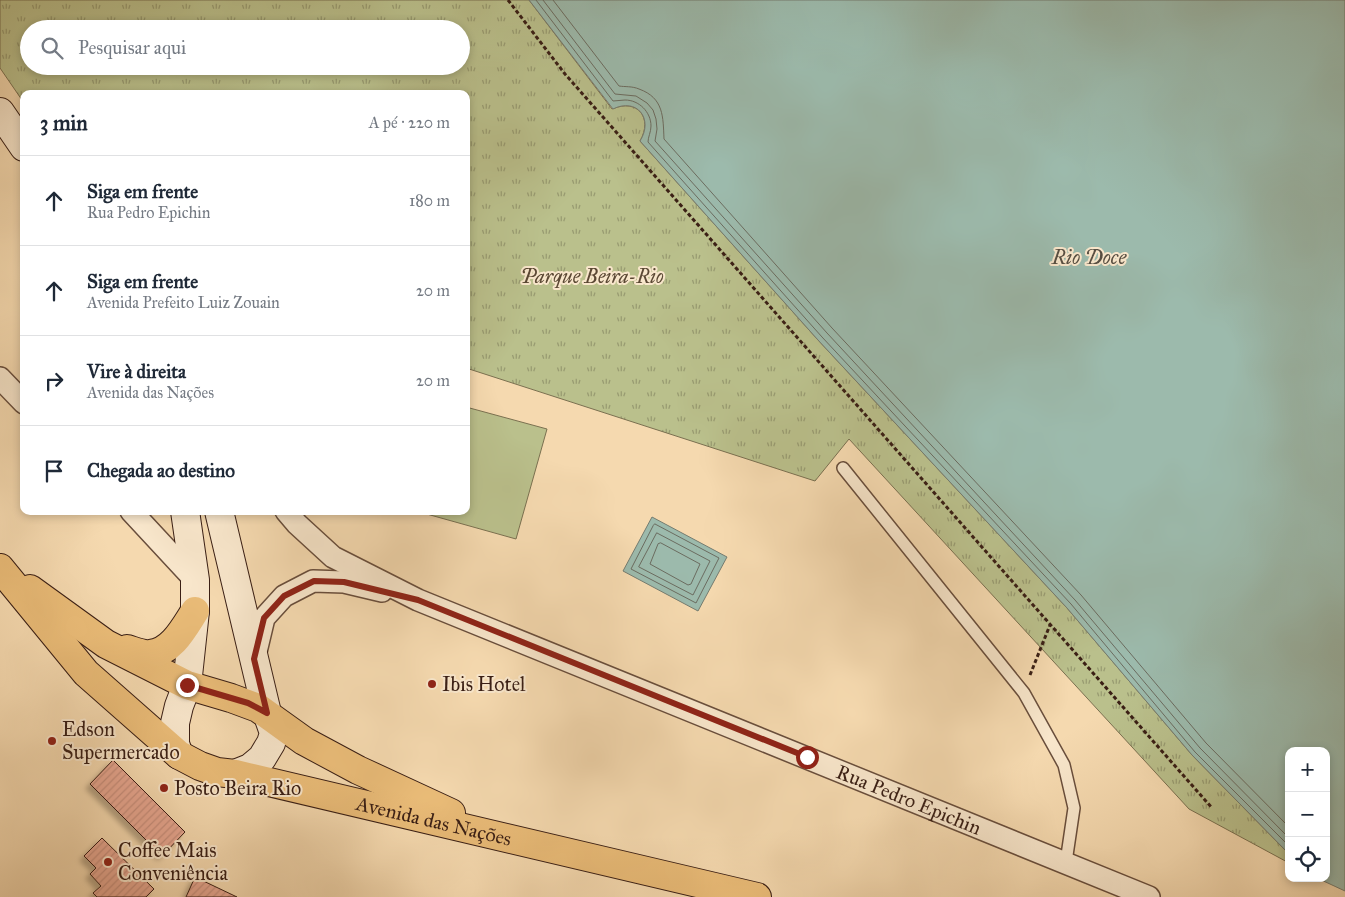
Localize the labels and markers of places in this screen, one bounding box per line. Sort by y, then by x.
place label: Ibis Hotel [442,672,526,696]
marker: Ibis Hotel [426,678,438,690]
place label: Edson Supermercado [62,717,180,764]
marker: Edson Supermercado [46,735,58,747]
place label: Posto Beira Rio [174,776,301,800]
marker: Posto Beira Rio [158,782,170,794]
place label: Coffee Mais Conveniência [118,838,228,885]
marker: Coffee Mais Conveniência [102,856,114,868]

